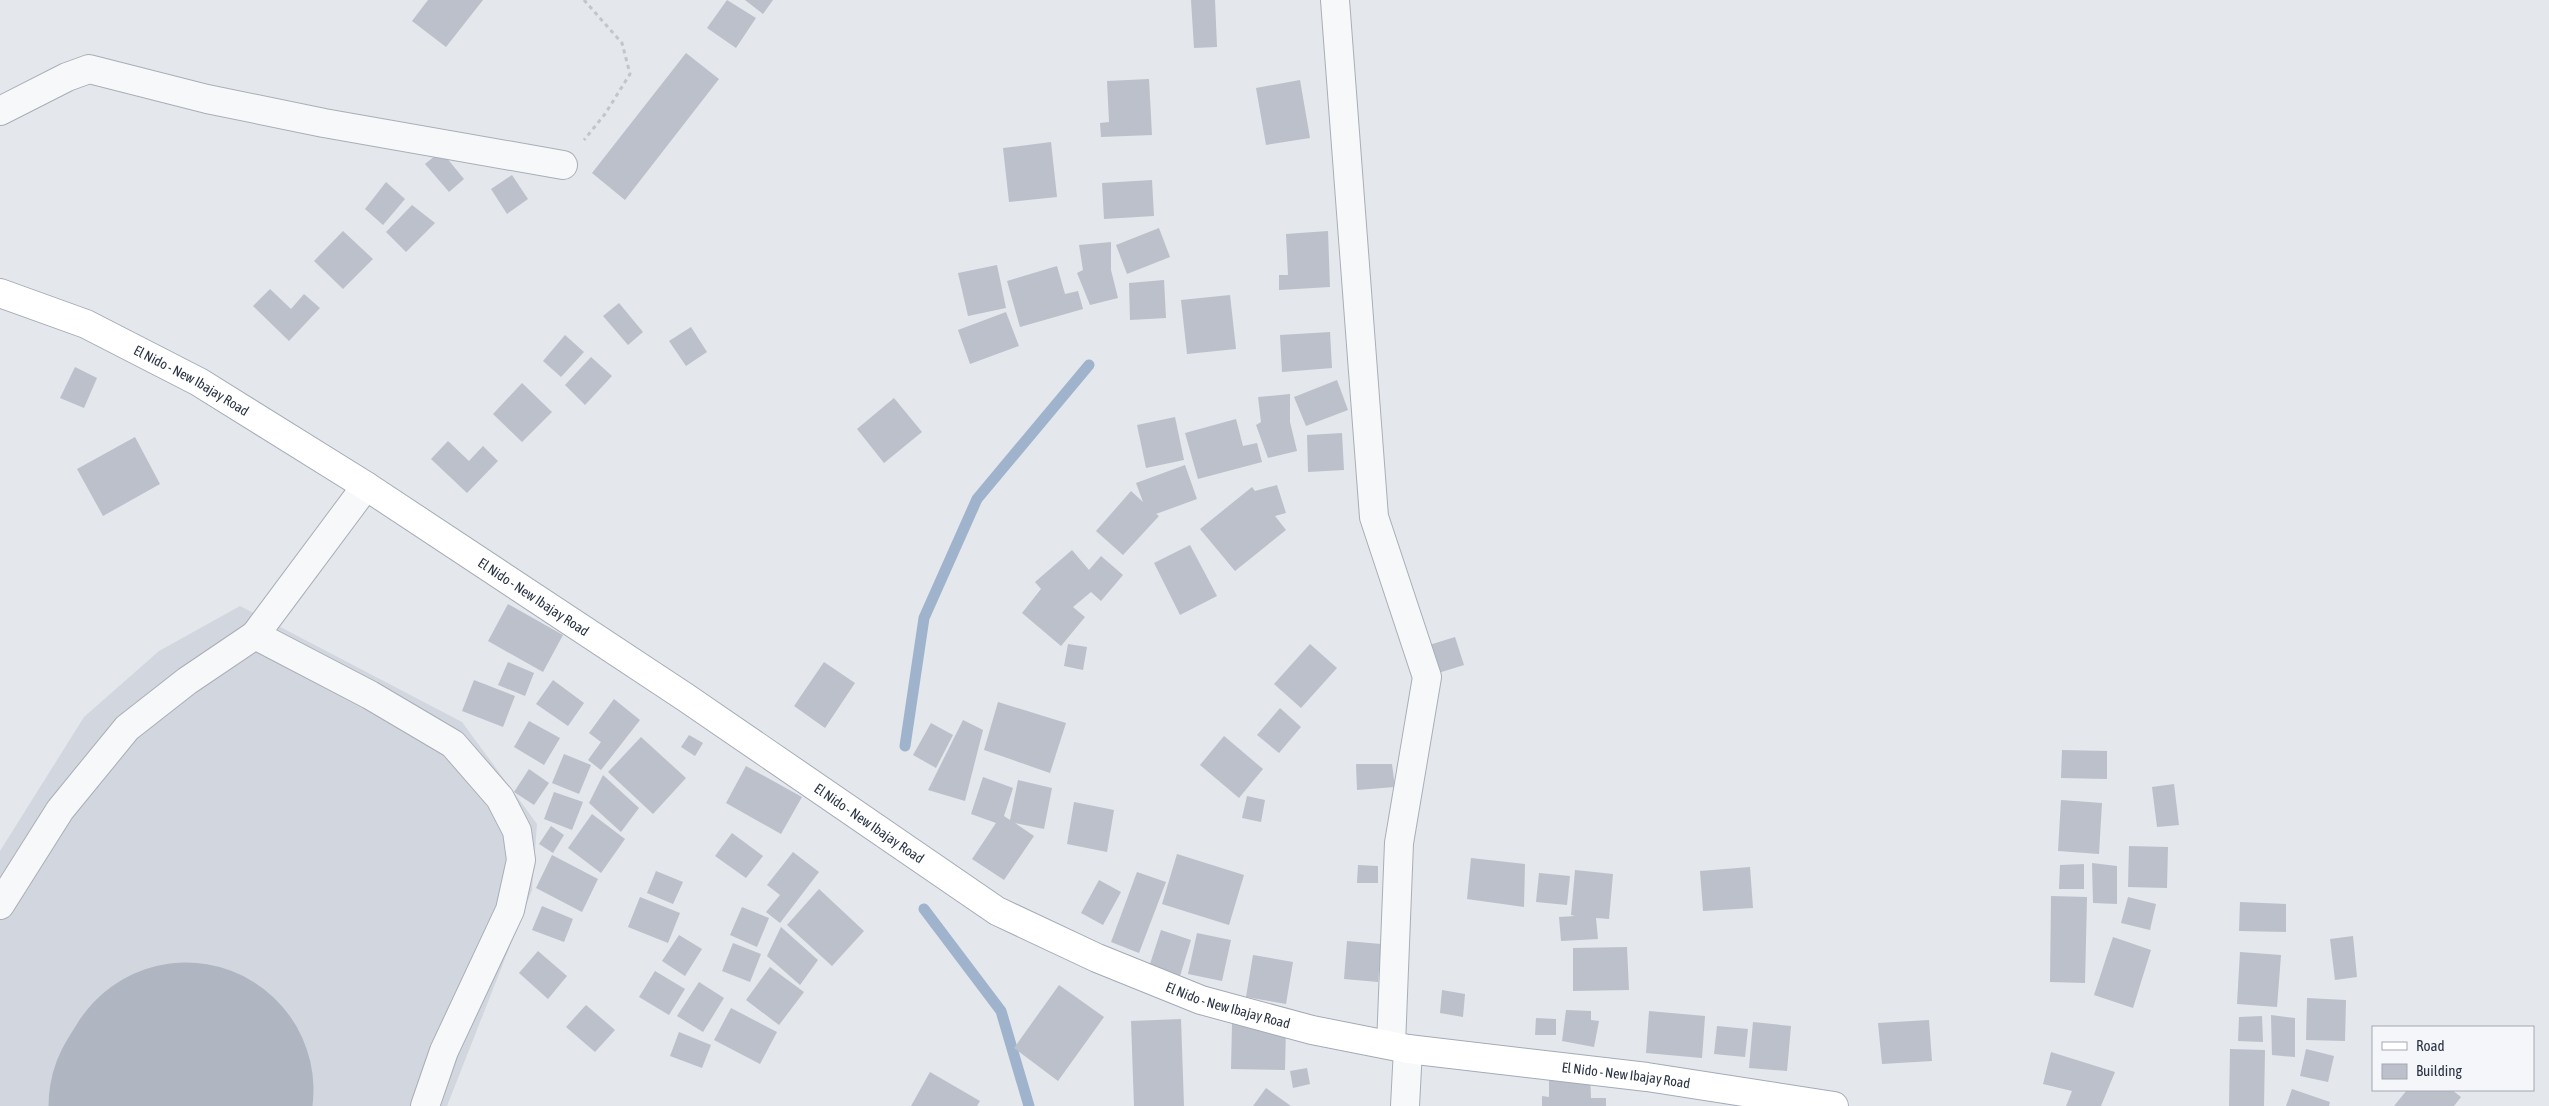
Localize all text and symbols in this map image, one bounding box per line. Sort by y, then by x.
street label: El Nido - New Ibajay Road [131,342,252,419]
street label: El Nido - New Ibajay Road [475,554,592,639]
street label: El Nido - New Ibajay Road [811,780,927,867]
street label: El Nido - New Ibajay Road [1163,979,1292,1032]
legend [2372,1026,2534,1091]
text: Road [2416,1037,2445,1054]
street label: El Nido - New Ibajay Road [1561,1059,1691,1092]
text: Building [2416,1062,2462,1079]

